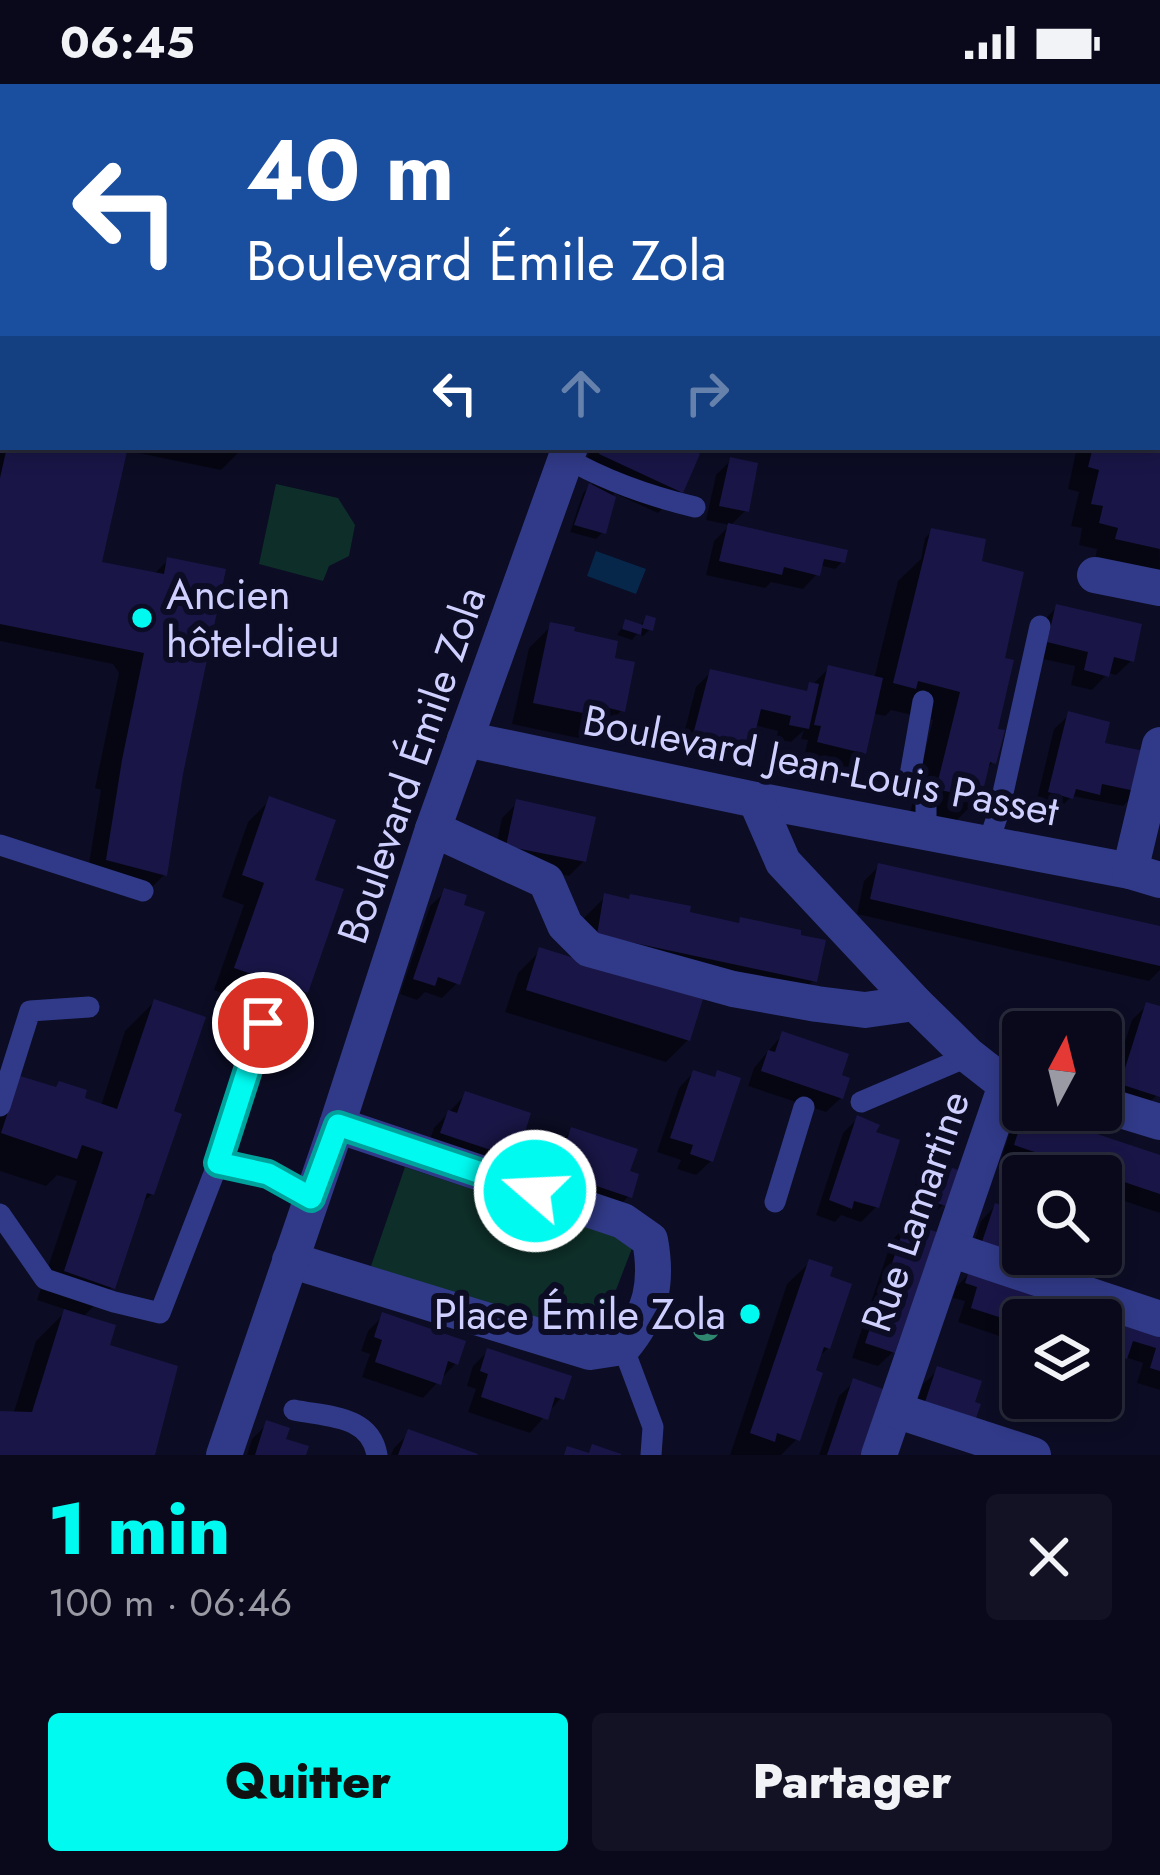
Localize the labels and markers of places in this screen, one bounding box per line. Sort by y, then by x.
place label: Ancien hôtel-dieu [166,564,340,673]
marker: Ancien hôtel-dieu [129,605,155,631]
pin [212,972,314,1074]
place label: Place Émile Zola [434,1284,726,1345]
marker: Place Émile Zola [737,1301,763,1327]

